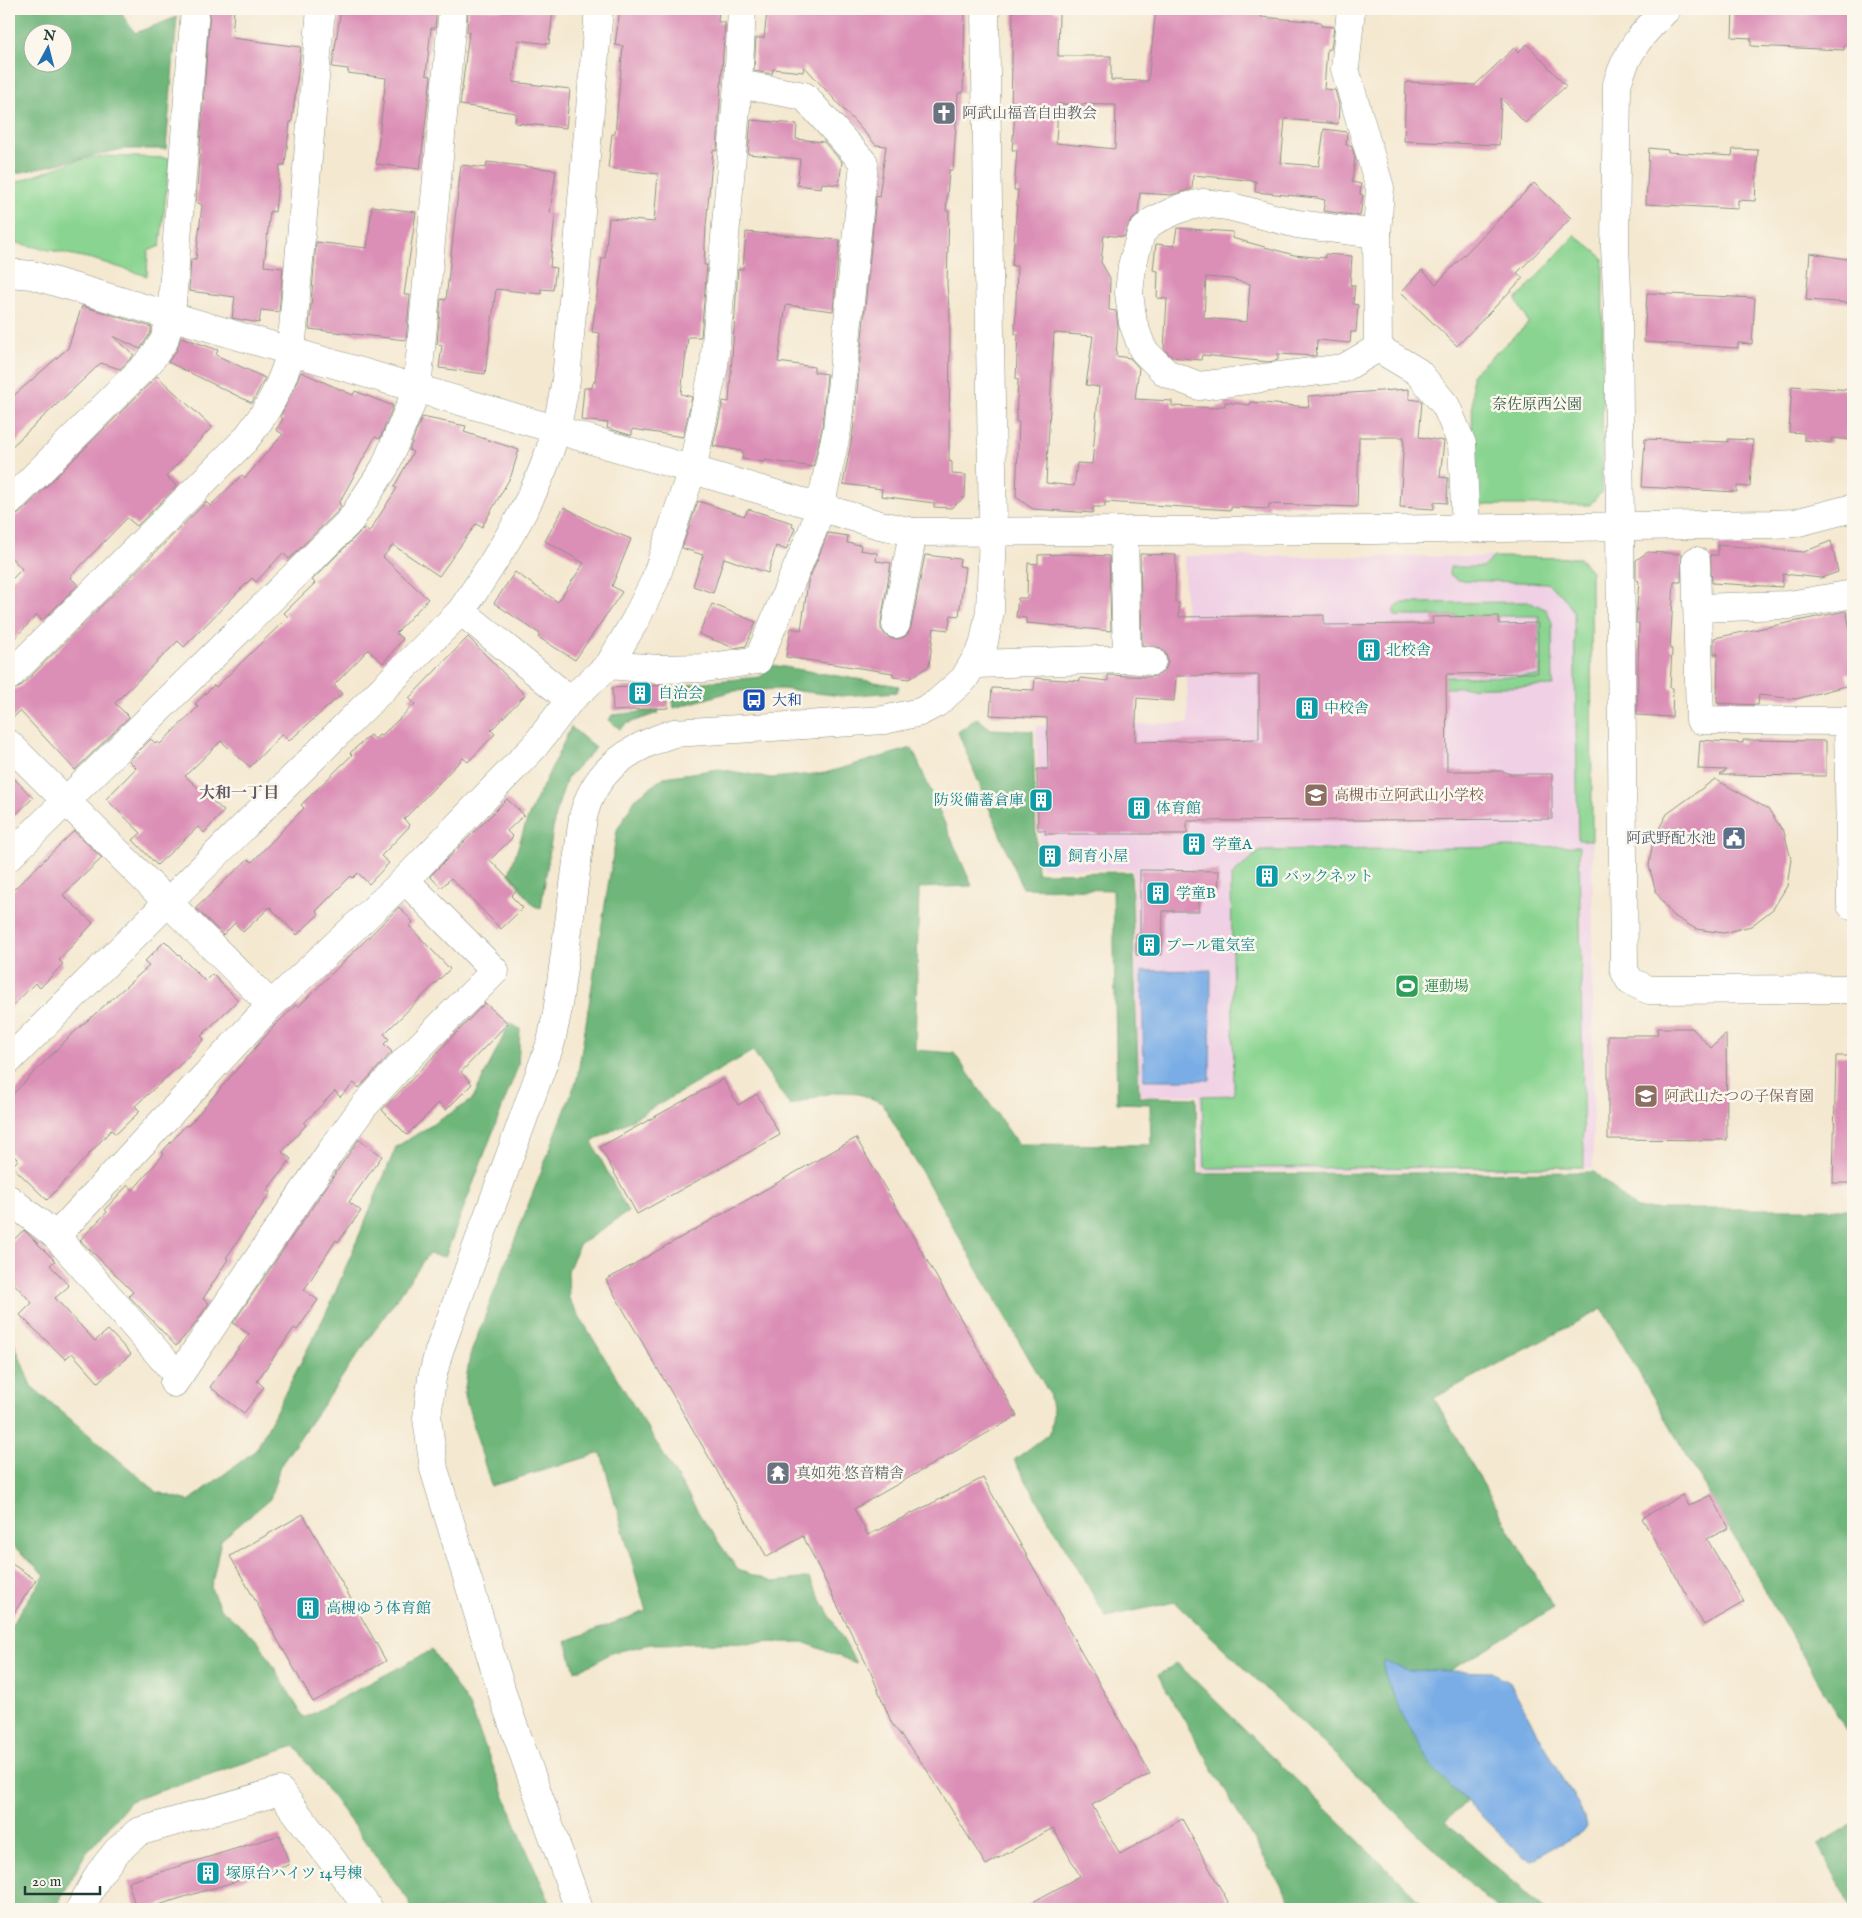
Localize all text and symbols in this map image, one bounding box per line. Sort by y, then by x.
north arrow [22,22,72,72]
text: N [41,26,57,46]
church icon: 阿武山福音自由教会 [931,100,957,126]
place label: 阿武山福音自由教会 [962,104,1097,123]
park label: 奈佐原西公園 [1492,395,1582,414]
building icon: 北校舎 [1356,637,1382,663]
place label: 北校舎 [1386,641,1431,660]
building icon: 自治会 [627,680,653,706]
place label: 自治会 [658,684,703,703]
bus stop icon: 大和 [741,687,767,713]
place label: 大和 [772,691,802,710]
building icon: 中校舎 [1294,695,1320,721]
place label: 中校舎 [1324,699,1369,718]
school or university icon: 高槻市立阿武山小学校 [1303,782,1329,808]
district label: 大和一丁目 [199,784,279,804]
place label: 高槻市立阿武山小学校 [1334,786,1484,805]
building icon: 防災備蓄倉庫 [1028,787,1054,813]
place label: 防災備蓄倉庫 [934,791,1024,810]
building icon: 体育館 [1126,795,1152,821]
place label: 体育館 [1156,799,1201,818]
public building icon: 阿武野配水池 [1721,825,1747,851]
place label: 阿武野配水池 [1626,829,1716,848]
building icon: 学童A [1181,831,1207,857]
place label: 学童A [1212,835,1253,854]
building icon: 飼育小屋 [1037,843,1063,869]
place label: 飼育小屋 [1068,847,1128,866]
building icon: バックネット [1254,863,1280,889]
place label: バックネット [1284,867,1374,886]
building icon: 学童B [1145,880,1171,906]
place label: 学童B [1176,884,1216,903]
building icon: プール電気室 [1136,932,1162,958]
place label: プール電気室 [1166,936,1255,955]
sports icon: 運動場 [1394,973,1420,999]
place label: 運動場 [1424,977,1469,996]
school or university icon: 阿武山たつの子保育園 [1633,1083,1659,1109]
place label: 阿武山たつの子保育園 [1664,1087,1814,1106]
temple icon: 真如苑 悠音精舎 [765,1460,791,1486]
place label: 真如苑 悠音精舎 [796,1464,904,1483]
building icon: 高槻ゆう体育館 [295,1595,321,1621]
place label: 高槻ゆう体育館 [326,1599,431,1618]
building icon: 塚原台ハイツ 14号棟 [195,1860,221,1886]
scale bar [25,1863,100,1895]
place label: 塚原台ハイツ 14号棟 [226,1864,362,1883]
text: 20 m [32,1872,62,1891]

